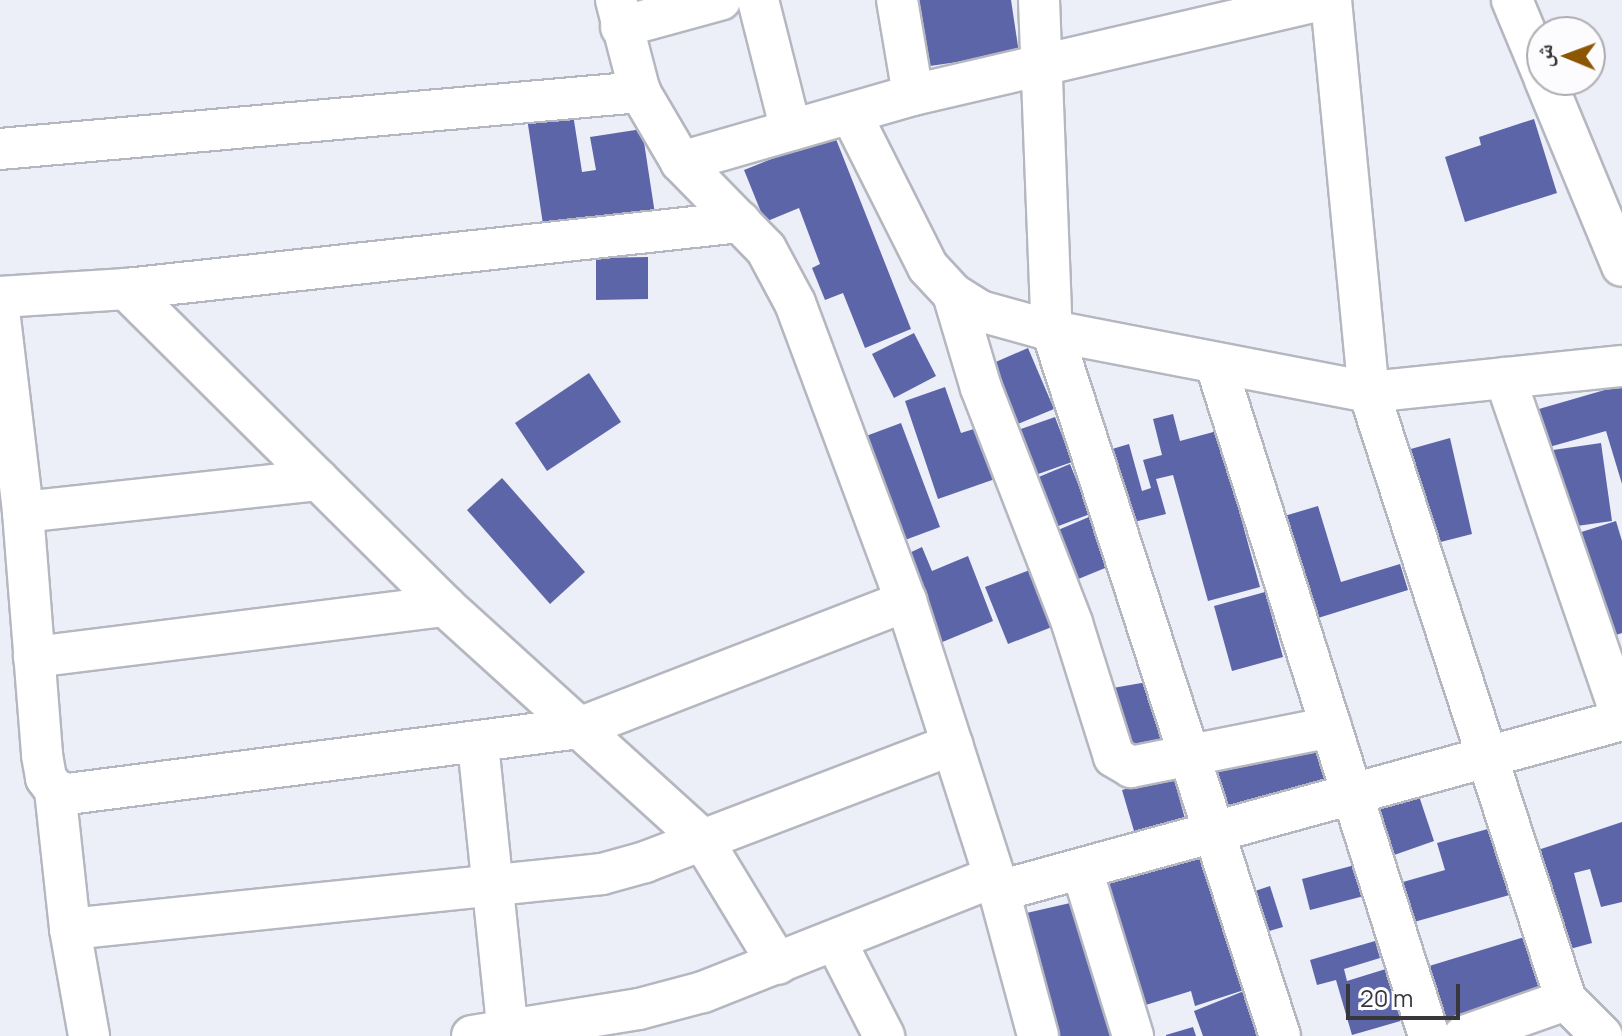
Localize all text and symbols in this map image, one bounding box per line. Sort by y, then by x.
north arrow [1526,16,1606,96]
text: ش [1529,44,1559,68]
scale bar [1350,968,1464,1018]
text: 20 m [1360,981,1413,1014]

